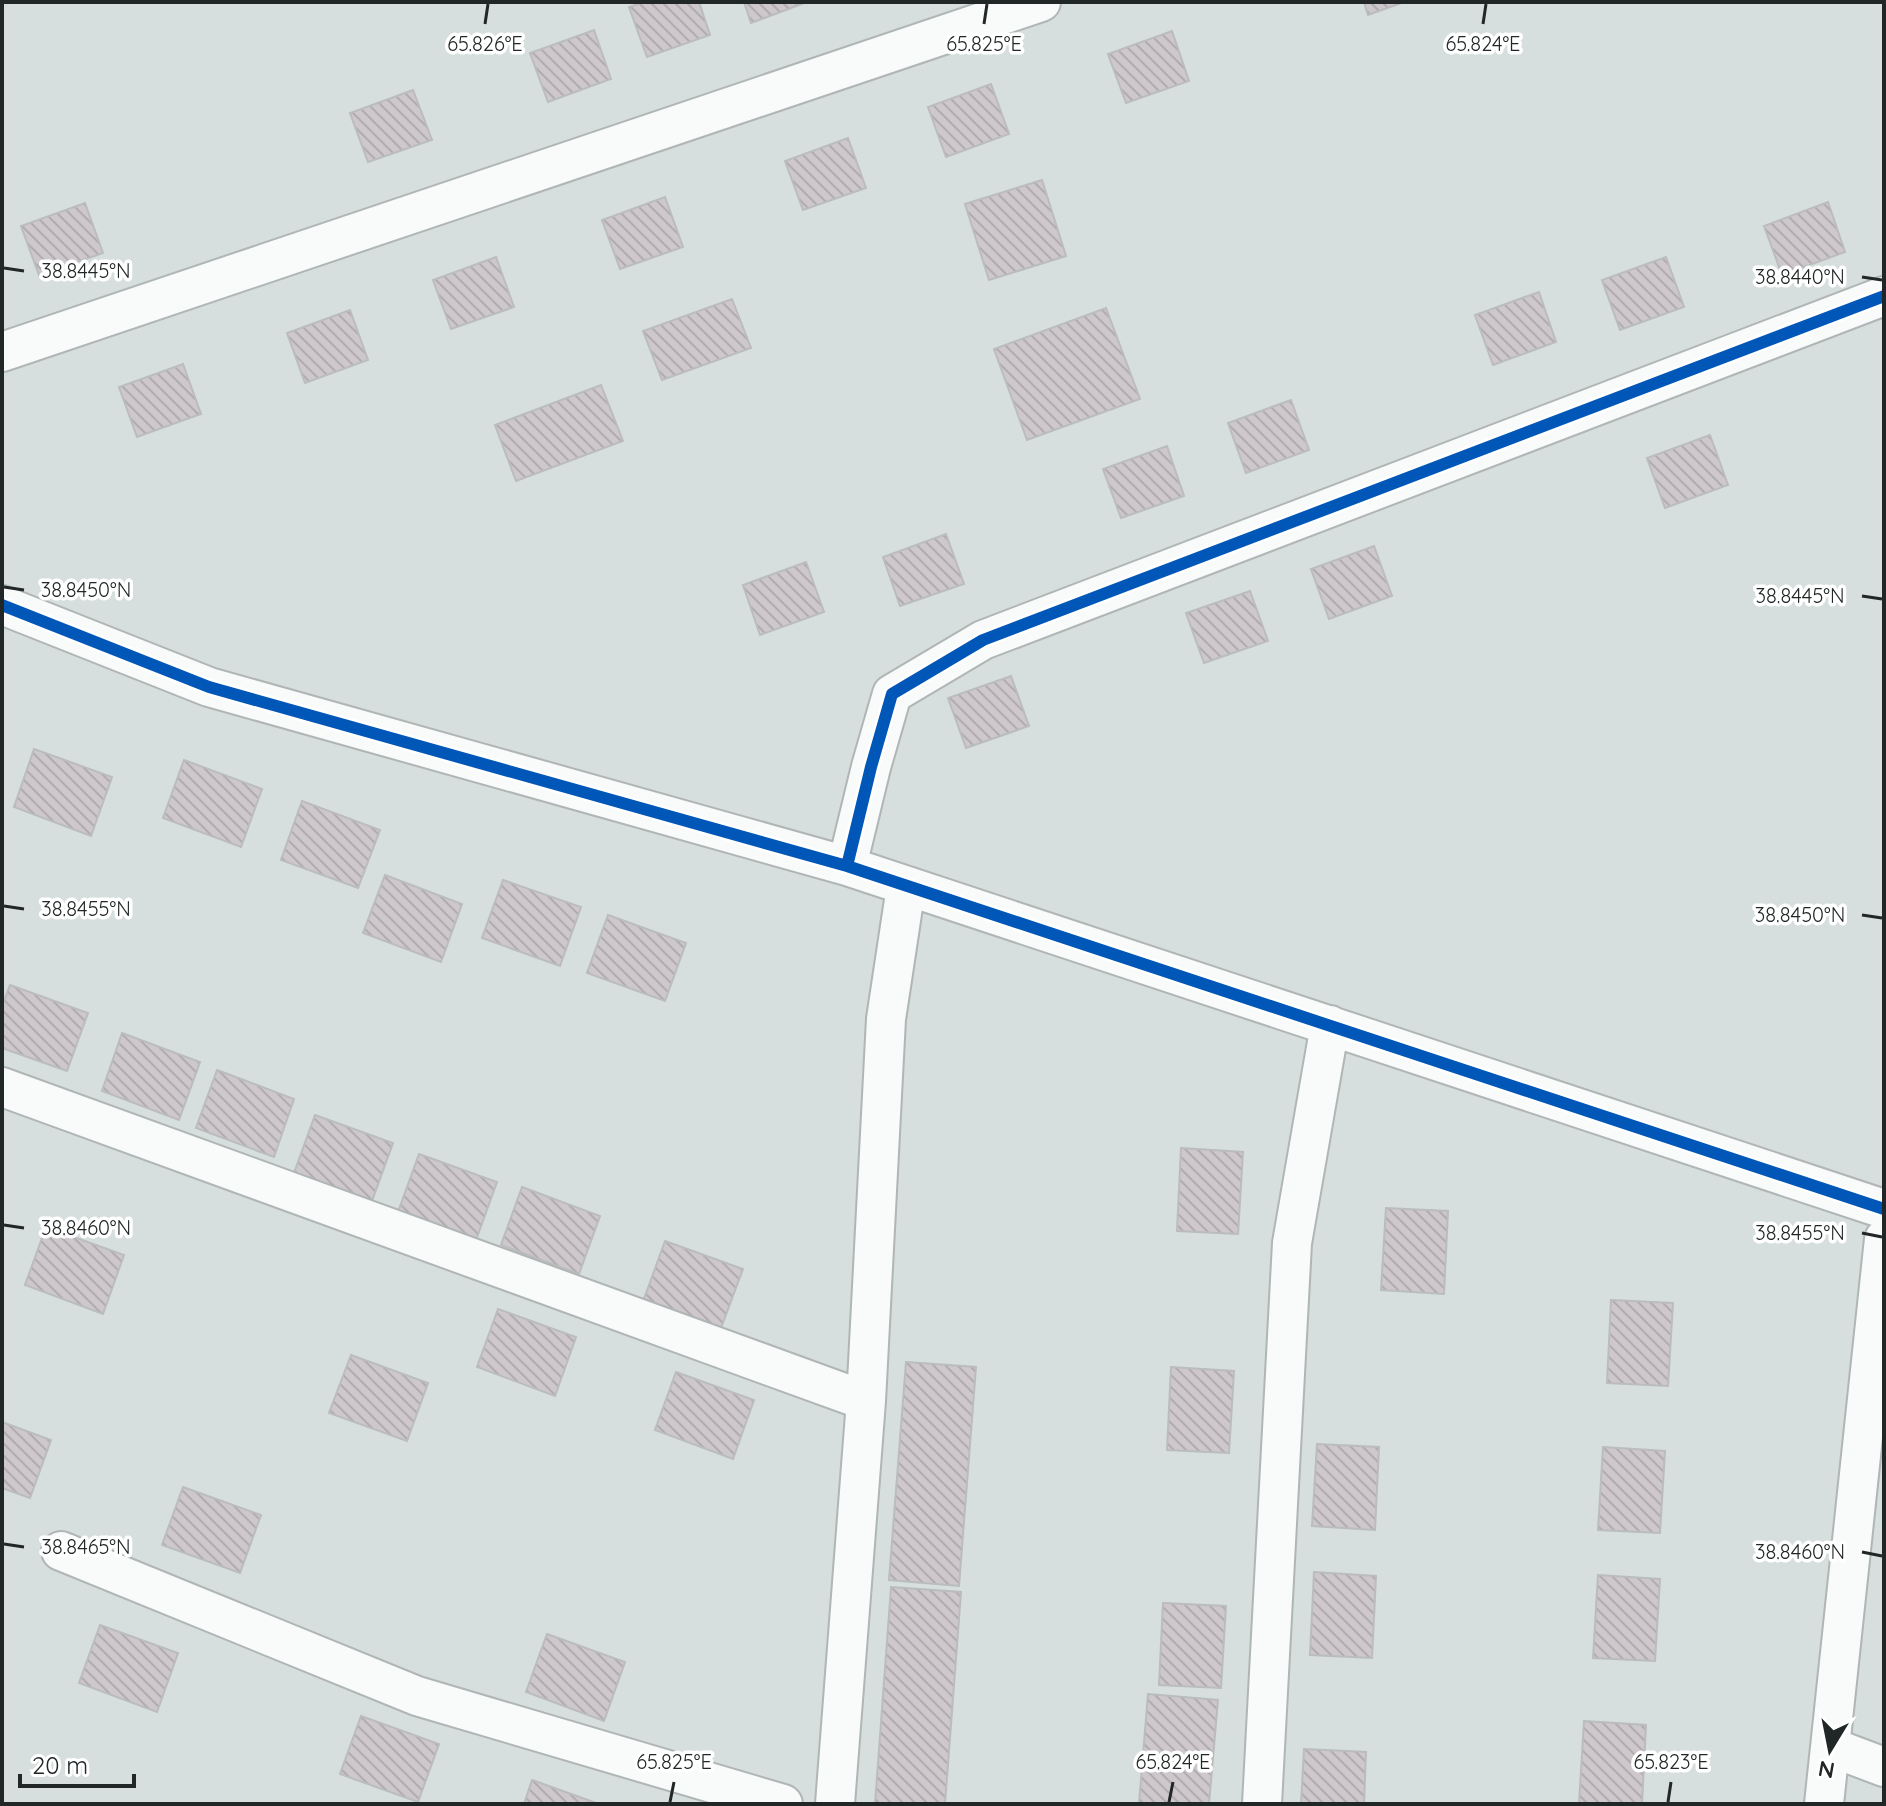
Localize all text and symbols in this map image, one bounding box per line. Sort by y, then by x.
text: 65.826°E [447,31,523,56]
text: 65.825°E [946,31,1022,56]
text: 65.824°E [1446,31,1520,56]
text: 38.8445°N [41,258,131,283]
text: 38.8440°N [1755,264,1845,289]
text: 38.8450°N [41,577,131,602]
text: 38.8445°N [1755,583,1845,608]
text: 38.8455°N [41,896,131,921]
text: 38.8450°N [1755,902,1845,927]
text: 38.8460°N [41,1215,131,1240]
text: 38.8455°N [1755,1220,1845,1245]
text: 38.8465°N [41,1534,131,1559]
text: 38.8460°N [1755,1539,1845,1564]
north arrow [1790,1710,1870,1790]
scale bar [20,1738,134,1788]
text: 65.825°E [636,1749,712,1774]
text: 65.824°E [1136,1749,1210,1774]
text: 65.823°E [1633,1749,1709,1774]
text: 20 m [32,1750,88,1780]
text: N [1816,1755,1837,1785]

